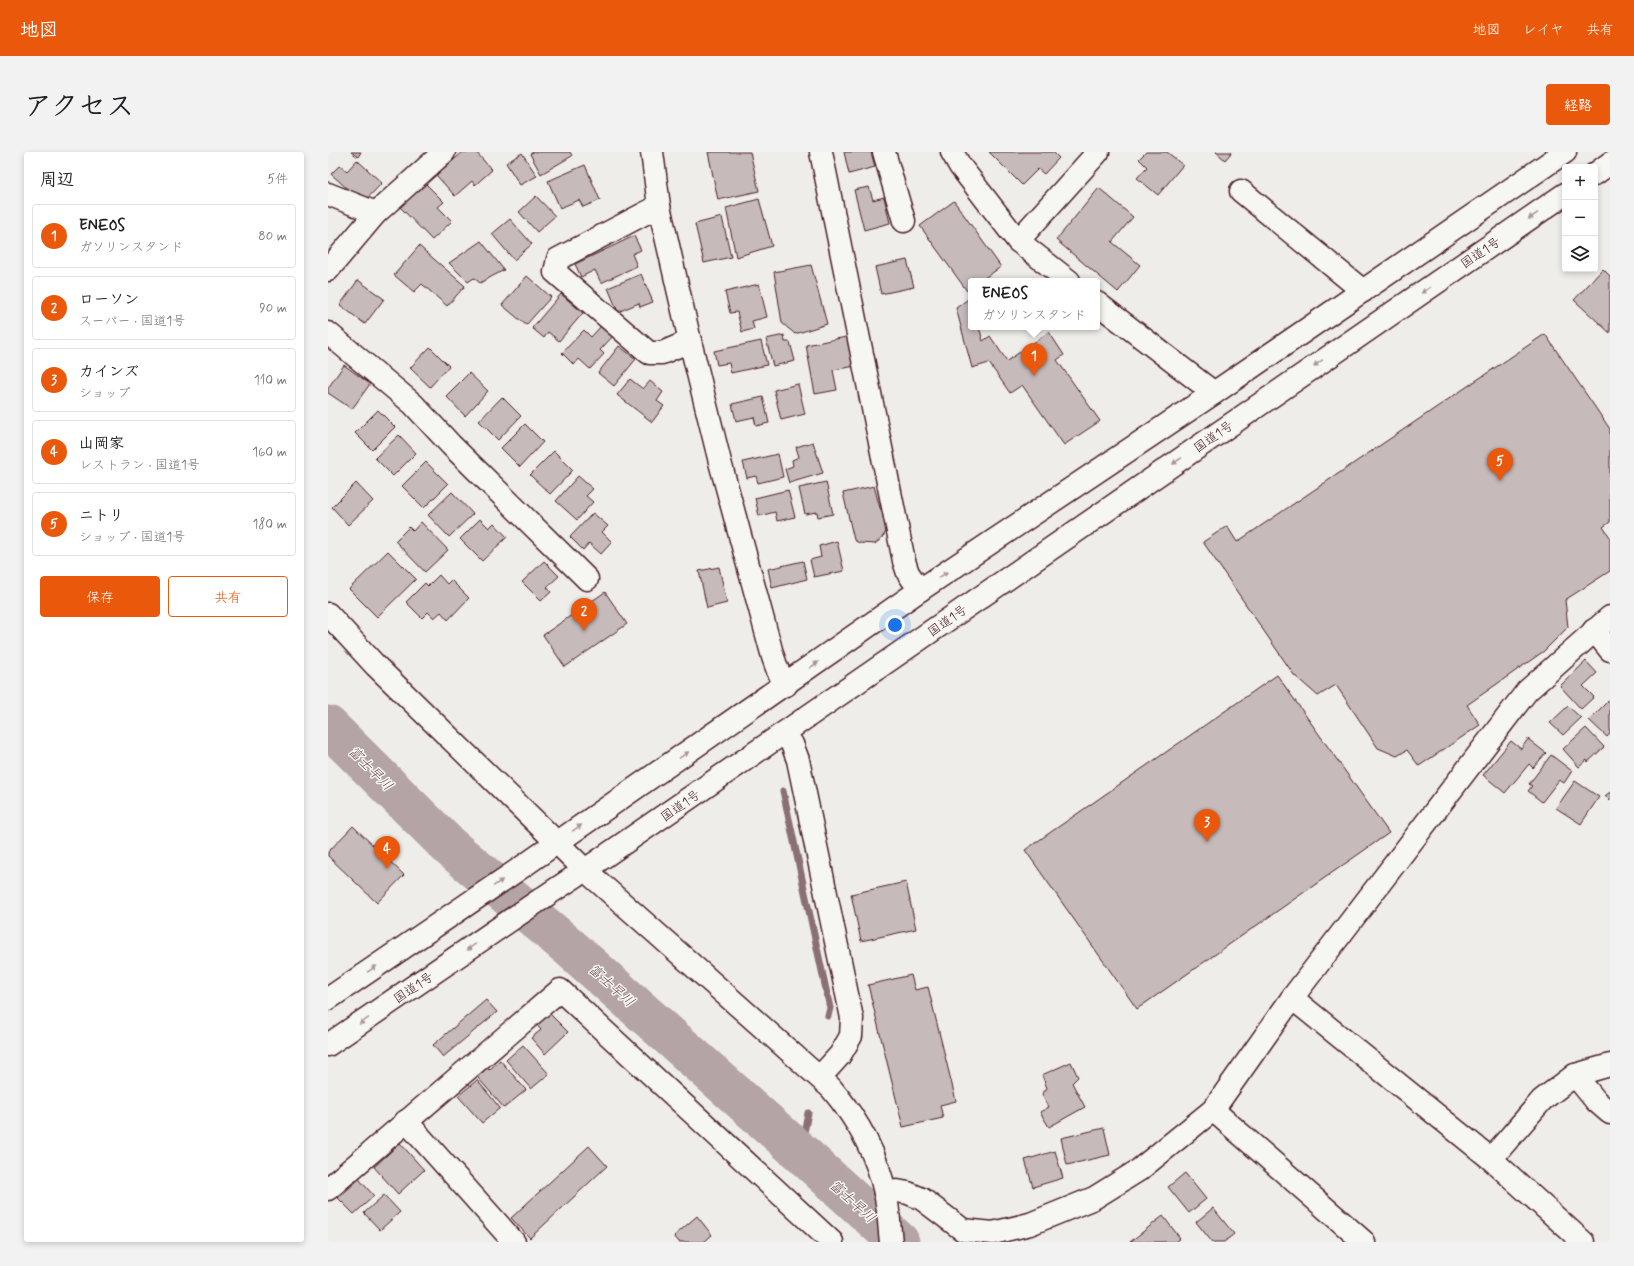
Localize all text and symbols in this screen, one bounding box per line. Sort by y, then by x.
text: 地図 [20,18,58,43]
text: 地図 [1473,21,1501,39]
text: レイヤ [1523,21,1564,39]
text: 共有 [1586,21,1614,39]
button: 経路 [1546,84,1610,125]
text: アクセス [24,89,134,126]
map controls [1562,164,1598,272]
button: + [1562,164,1598,200]
text: 周辺 [40,169,74,191]
text: 5件 [267,171,288,188]
button: − [1562,200,1598,236]
one-way arrow [1528,212,1538,220]
text: ENEOS [79,216,125,236]
text: 1 [51,228,57,245]
text: 80 m [258,228,287,245]
street label: 国道1号 [1458,234,1504,273]
button: layers [1562,236,1598,272]
text: ガソリンスタンド [79,239,183,256]
popup [968,278,1100,330]
text: ENEOS [982,284,1028,304]
one-way arrow [1420,286,1431,294]
text: ローソン [79,290,139,310]
text: 2 [51,300,57,317]
text: 90 m [259,300,287,317]
text: ガソリンスタンド [982,307,1086,324]
text: スーパー · 国道1号 [79,313,185,330]
pin: 1 [1021,343,1047,376]
one-way arrow [1313,359,1324,367]
text: カインズ [79,362,139,382]
text: 3 [51,372,57,389]
text: 110 m [254,372,287,389]
text: ショップ [79,385,130,402]
street label: 国道1号 [1191,417,1237,457]
text: 山岡家 [79,434,124,454]
text: 4 [50,444,58,461]
text: 160 m [252,444,287,461]
pin: 5 [1487,448,1513,481]
text: レストラン · 国道1号 [79,457,200,474]
one-way arrow [1172,457,1182,465]
text: ニトリ [79,506,124,526]
text: 5 [50,516,58,533]
text: 180 m [252,516,287,533]
text: ショップ · 国道1号 [79,529,185,546]
one-way arrow [937,571,949,578]
button: 保存 [40,576,160,617]
button: 共有 [168,576,288,617]
pin: 2 [571,598,597,631]
street label: 国道1号 [925,601,971,641]
your location [885,615,905,635]
one-way arrow [809,661,819,669]
water label: 富士早川 [344,743,396,795]
one-way arrow [679,751,689,759]
street label: 国道1号 [658,786,704,826]
pin: 3 [1194,809,1220,842]
one-way arrow [571,824,582,832]
pin: 4 [374,836,400,869]
one-way arrow [493,879,504,887]
one-way arrow [466,943,477,951]
water label: 富士早川 [585,960,638,1011]
one-way arrow [367,965,377,973]
street label: 国道1号 [391,969,437,1008]
one-way arrow [359,1017,369,1025]
water label: 富士早川 [826,1176,879,1227]

